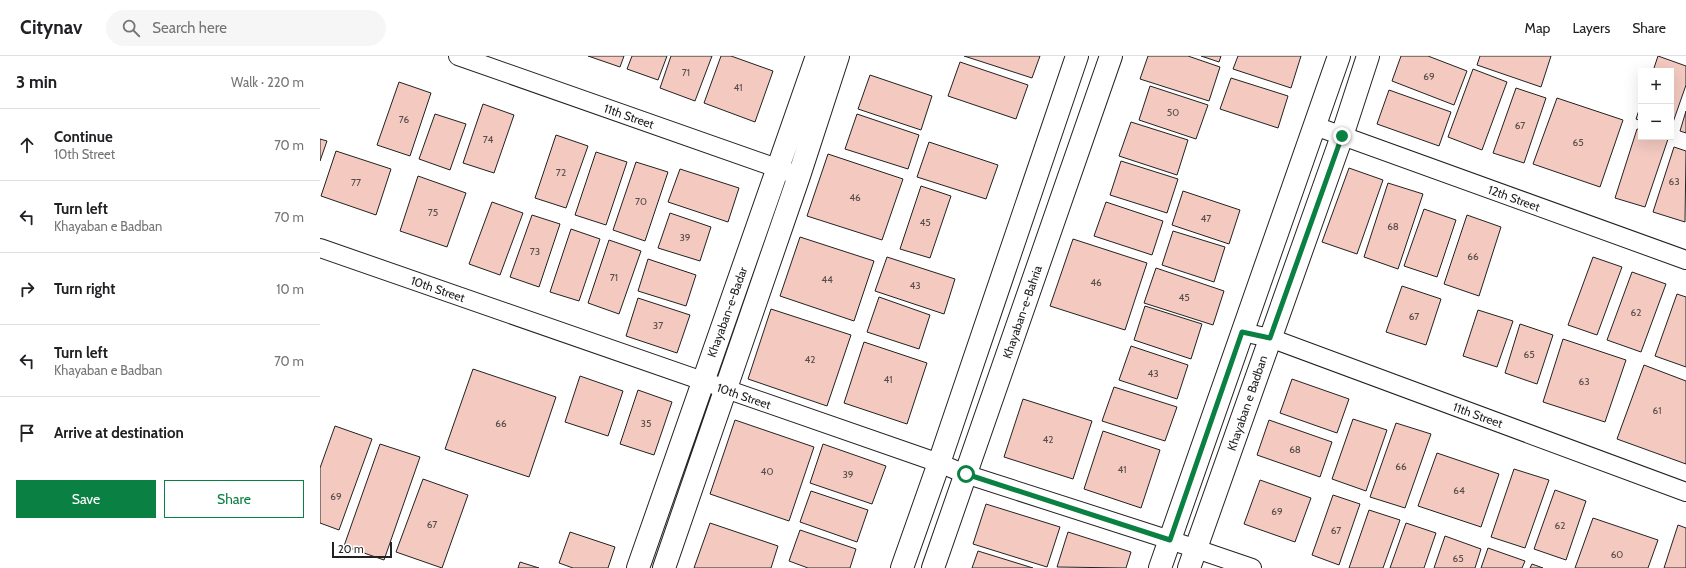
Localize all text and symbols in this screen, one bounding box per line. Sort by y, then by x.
search box [106,10,386,46]
text: Citynav [20,16,82,39]
icon: search [120,17,142,39]
text: Search here [152,19,227,37]
text: Map [1525,19,1550,37]
text: Layers [1572,19,1610,37]
text: Share [1632,19,1666,37]
house number: 71 [682,66,690,79]
map controls [1638,68,1674,140]
button: + [1638,68,1674,104]
house number: 69 [1423,70,1435,83]
text: 3 min [16,72,57,92]
text: Walk · 220 m [231,74,304,90]
house number: 41 [733,81,743,94]
street label: 11th Street [602,100,656,132]
button: − [1638,104,1674,140]
house number: 50 [1167,106,1179,119]
house number: 76 [399,113,410,126]
house number: 67 [1515,119,1525,132]
route end [1333,127,1351,145]
text: Continue [54,128,113,146]
house number: 74 [483,133,493,146]
icon: ahead [16,134,38,156]
house number: 65 [1572,136,1584,149]
text: 70 m [274,137,304,153]
text: 10th Street [54,146,115,162]
house number: 72 [556,166,566,179]
house number: 63 [1668,175,1680,188]
house number: 77 [351,176,361,189]
street label: 12th Street [1486,182,1542,214]
house number: 46 [849,191,861,204]
house number: 70 [635,195,647,208]
text: Turn left [54,200,108,218]
icon: left [16,206,38,228]
house number: 75 [428,206,438,219]
text: 70 m [274,209,304,225]
house number: 47 [1201,212,1211,225]
house number: 45 [919,216,931,229]
text: Khayaban e Badban [54,218,162,234]
house number: 68 [1387,220,1399,233]
house number: 39 [679,231,691,244]
house number: 73 [530,245,540,258]
house number: 66 [1467,250,1479,263]
street label: Khayaban-e-Bahria [999,263,1045,361]
street label: Khayaban-e-Badar [704,265,750,359]
house number: 71 [610,271,618,284]
street label: 10th Street [409,273,467,305]
house number: 44 [821,273,833,286]
house number: 46 [1090,276,1102,289]
icon: right [16,278,38,300]
house number: 43 [909,279,921,292]
text: Turn right [54,280,115,298]
text: 10 m [276,281,304,297]
house number: 45 [1178,291,1190,304]
house number: 62 [1631,306,1641,319]
house number: 67 [1409,310,1419,323]
house number: 37 [653,319,663,332]
text: Turn left [54,344,108,362]
house number: 65 [1523,348,1535,361]
icon: left [16,350,38,372]
text: 70 m [274,353,304,369]
house number: 42 [804,353,816,366]
street label: Khayaban e Badban [1224,353,1270,453]
text: Khayaban e Badban [54,362,162,378]
house number: 43 [1147,367,1159,380]
house number: 41 [883,373,893,386]
house number: 63 [1578,375,1590,388]
street label: 10th Street [715,380,773,412]
street label: 11th Street [1451,399,1505,431]
house number: 61 [1653,404,1661,417]
house number: 66 [495,417,507,430]
house number: 35 [641,417,651,430]
icon: arrive [16,422,38,444]
text: Arrive at destination [54,424,184,442]
house number: 42 [1042,433,1054,446]
house number: 68 [1289,443,1301,456]
house number: 66 [1395,460,1407,473]
house number: 41 [1117,463,1127,476]
house number: 40 [761,465,773,478]
route start [957,465,975,483]
house number: 39 [842,468,854,481]
button: Save [16,480,156,518]
button: Share [164,480,304,518]
house number: 64 [1453,484,1465,497]
house number: 69 [330,490,342,503]
house number: 69 [1271,505,1283,518]
house number: 67 [427,518,437,531]
house number: 62 [1555,519,1565,532]
house number: 67 [1331,524,1341,537]
scale bar [332,540,392,559]
text: 20 m [338,542,364,556]
house number: 60 [1611,548,1623,561]
house number: 65 [1452,552,1464,565]

